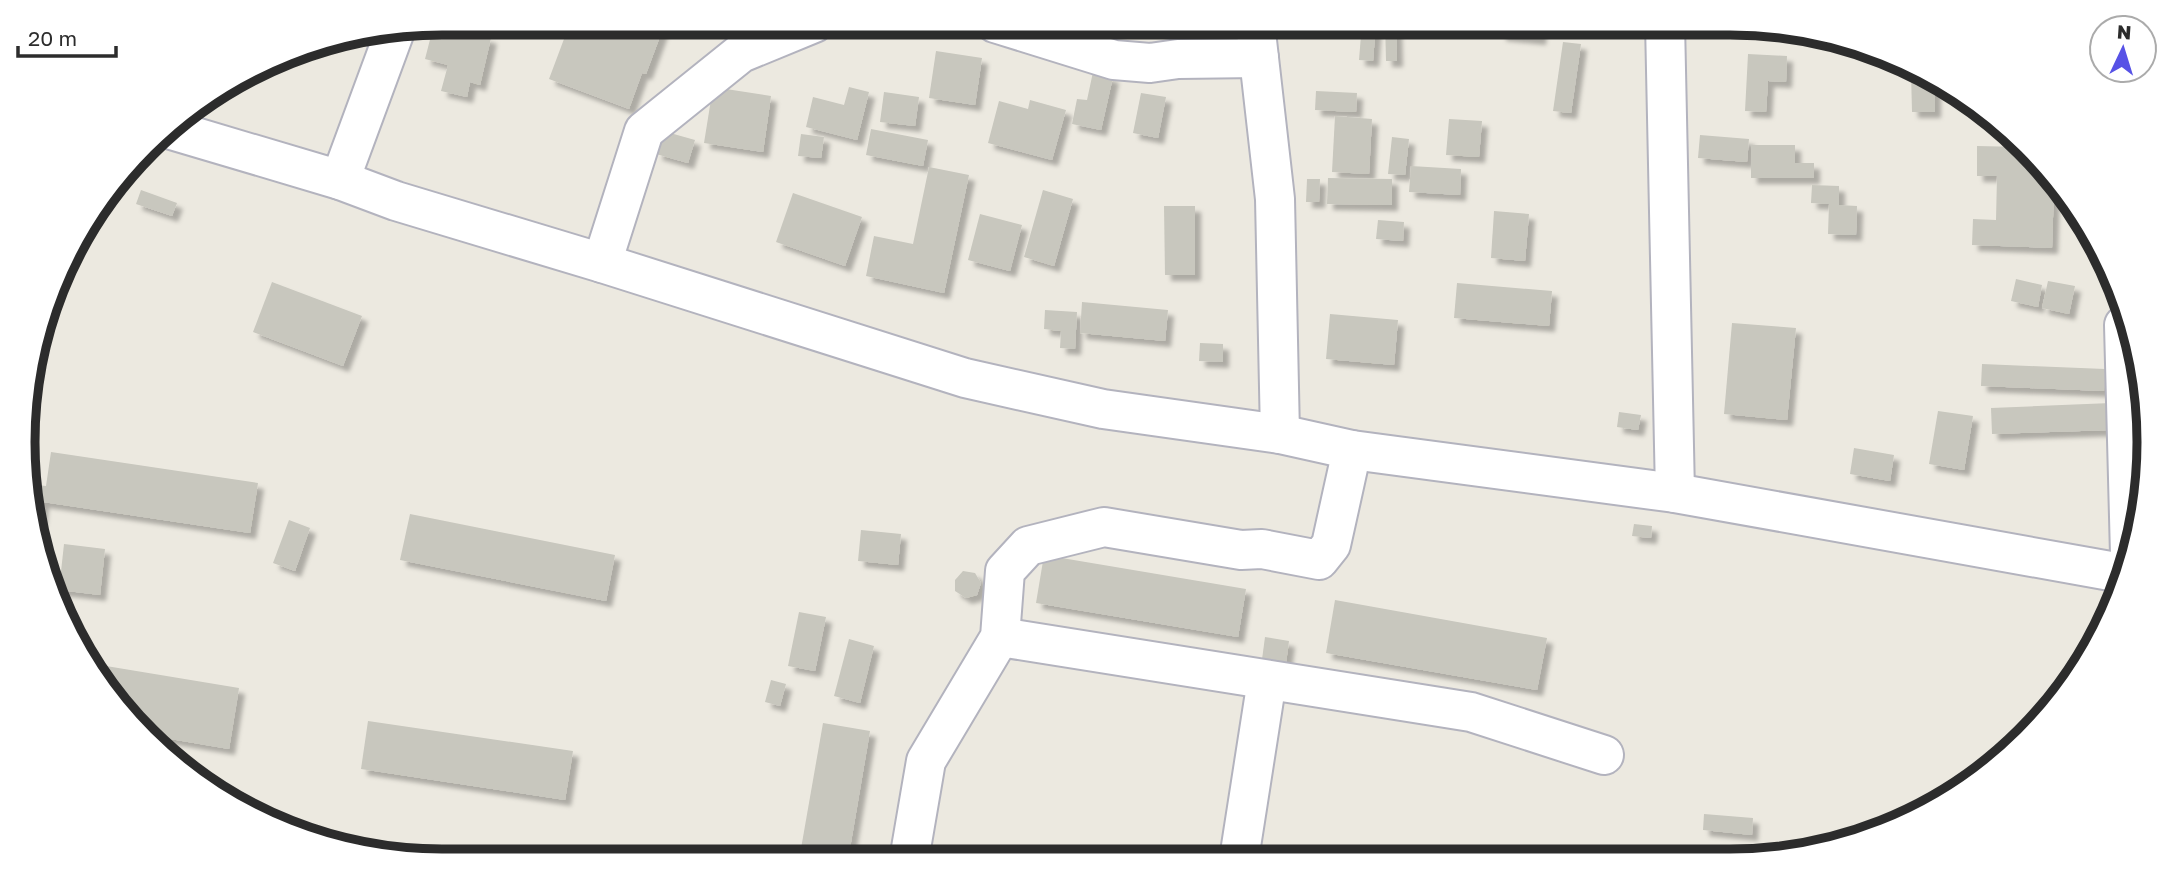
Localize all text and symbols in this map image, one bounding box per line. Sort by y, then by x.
scale bar [18,14,116,58]
north arrow [2088,14,2158,84]
text: N [2116,20,2132,44]
text: 20 m [28,25,77,51]

